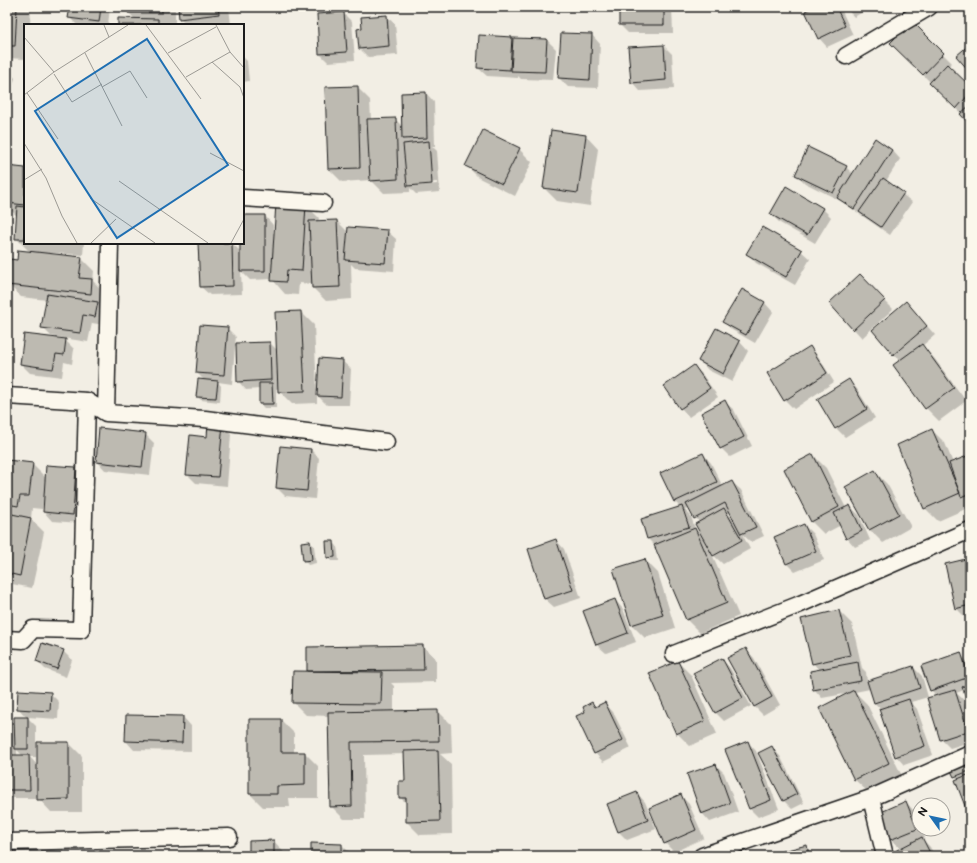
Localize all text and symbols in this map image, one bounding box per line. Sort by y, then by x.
inset map [24,24,244,244]
north arrow [911,797,951,837]
text: N [915,805,931,819]

